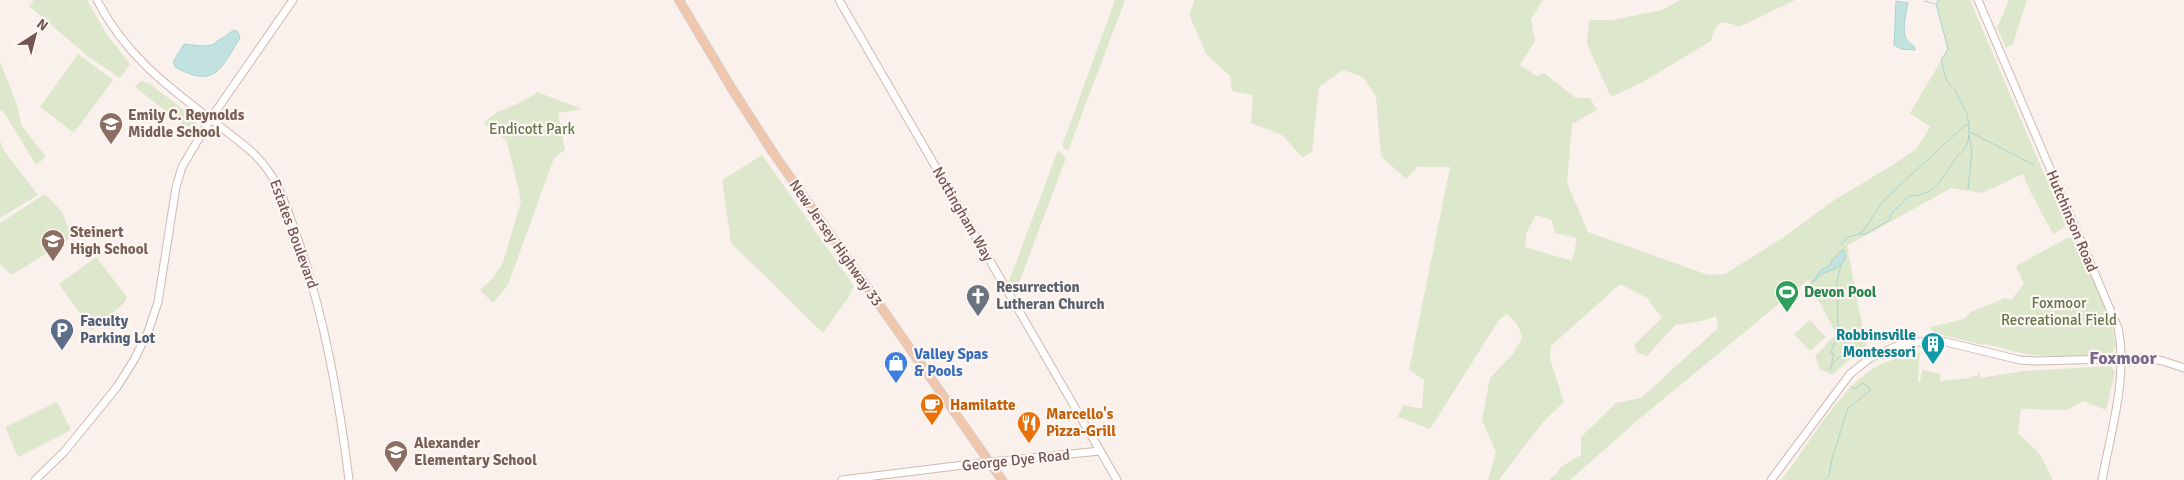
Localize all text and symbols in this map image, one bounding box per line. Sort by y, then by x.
north arrow [10,10,60,60]
text: N [33,15,51,35]
place label: Emily C. Reynolds Middle School [128,106,245,141]
school or university icon: Emily C. Reynolds Middle School [98,111,124,145]
park label: Endicott Park [489,120,575,138]
street label: Nottingham Way [929,163,997,265]
street label: Hutchinson Road [2042,167,2102,275]
street label: New Jersey Highway 33 [786,176,886,310]
street label: Estates Boulevard [266,177,322,291]
place label: Steinert High School [70,223,149,258]
school or university icon: Steinert High School [40,228,66,262]
place label: Resurrection Lutheran Church [996,278,1105,313]
sports icon: Devon Pool [1774,279,1800,313]
church icon: Resurrection Lutheran Church [965,283,991,317]
place label: Devon Pool [1804,283,1877,301]
park label: Foxmoor Recreational Field [2001,294,2117,329]
place label: Faculty Parking Lot [80,312,155,347]
parking icon: Faculty Parking Lot [49,317,75,351]
place label: Robbinsville Montessori [1836,326,1916,361]
building icon: Robbinsville Montessori [1920,331,1946,365]
place label: Valley Spas & Pools [914,345,989,380]
district label: Foxmoor [2089,347,2158,369]
shop icon: Valley Spas & Pools [883,350,909,384]
cafe icon: Hamilatte [919,392,945,426]
place label: Hamilatte [950,396,1015,414]
place label: Marcello's Pizza-Grill [1046,405,1116,440]
restaurant icon: Marcello's Pizza-Grill [1016,410,1042,444]
place label: Alexander Elementary School [414,434,537,469]
school or university icon: Alexander Elementary School [383,439,409,473]
street label: George Dye Road [961,445,1071,475]

